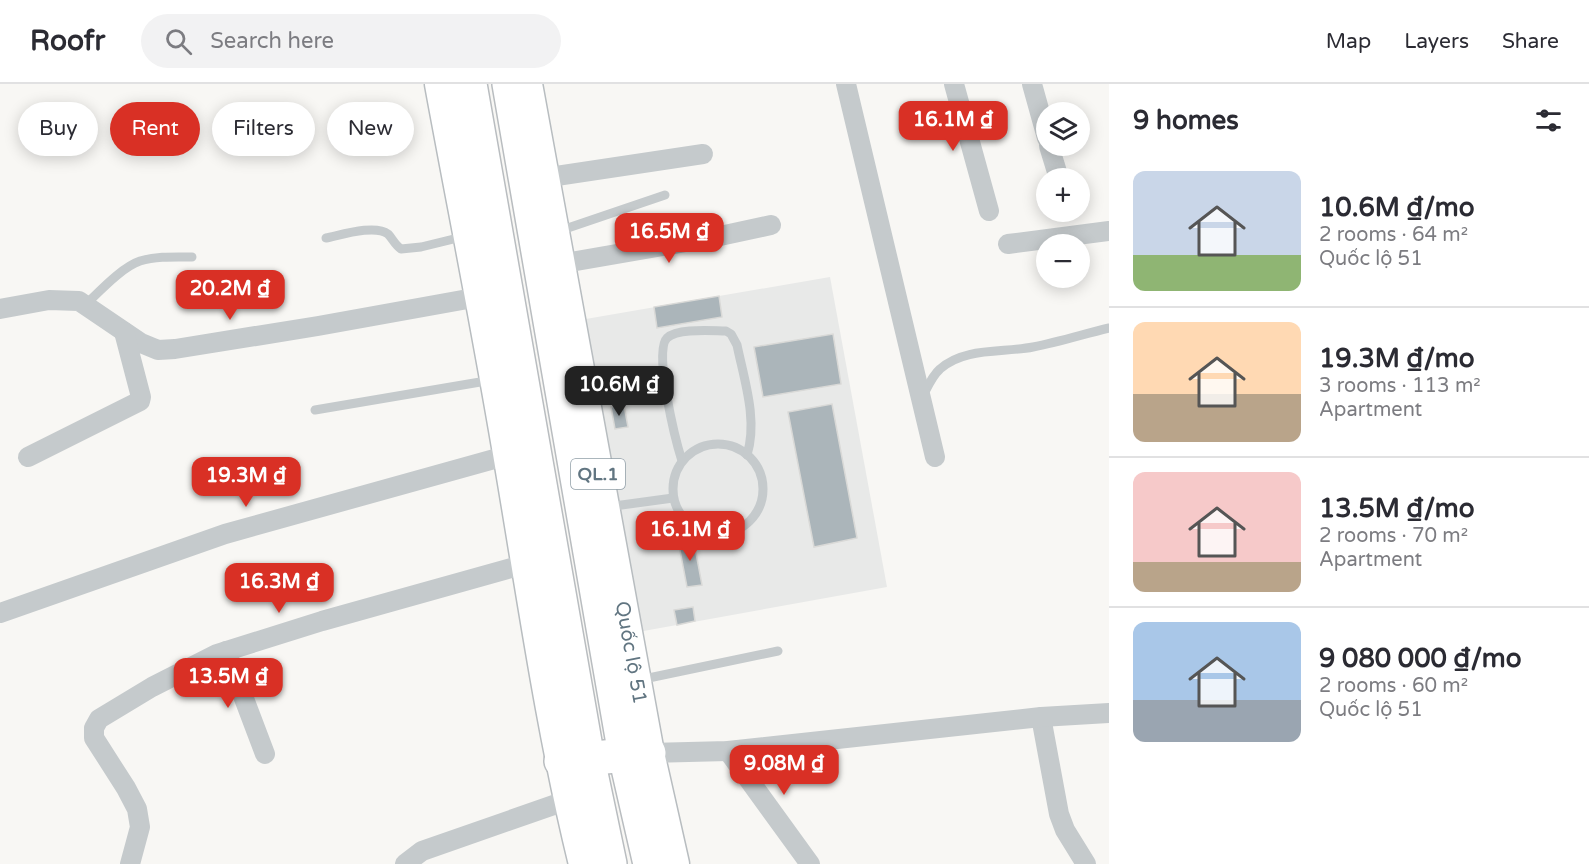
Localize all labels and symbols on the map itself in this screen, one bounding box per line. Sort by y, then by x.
pin: 16.1M ₫ [898,101,1008,152]
pin: 16.5M ₫ [614,213,724,264]
pin: 20.2M ₫ [175,270,285,321]
pin: 10.6M ₫ [564,366,674,417]
pin: 19.3M ₫ [191,457,301,508]
road number: QL.1 [571,459,625,489]
pin: 16.1M ₫ [635,511,745,562]
pin: 16.3M ₫ [224,563,334,614]
street label: Quốc lộ 51 [610,599,652,706]
pin: 13.5M ₫ [173,658,283,709]
pin: 9.08M ₫ [729,745,839,796]

